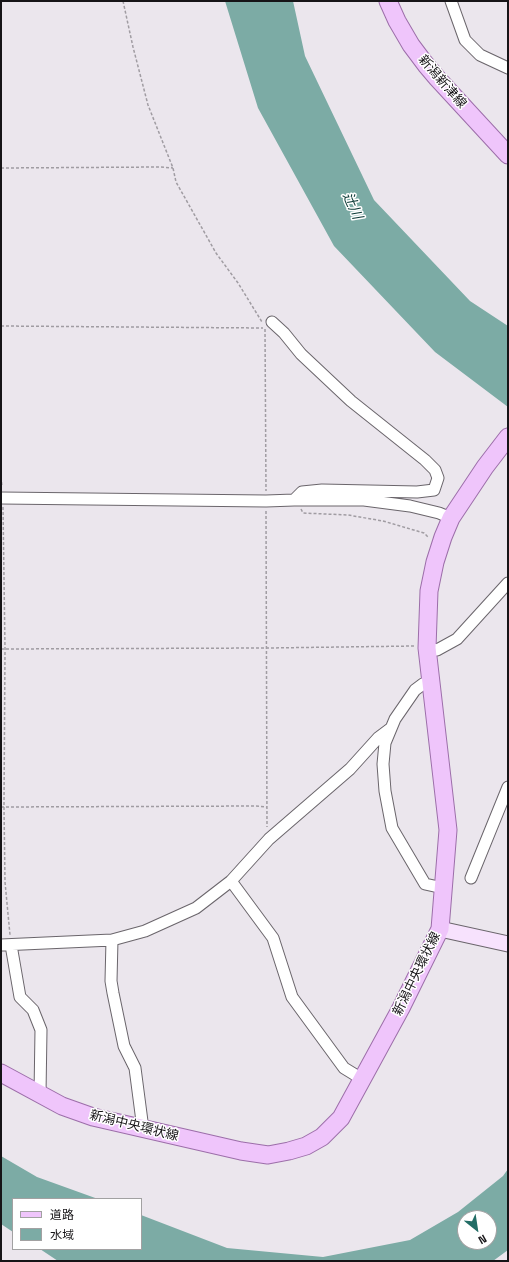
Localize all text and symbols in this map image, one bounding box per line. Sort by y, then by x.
street label: 新潟新津線 [415,52,469,112]
water label: 辻川 [339,190,365,222]
street label: 新潟中央環状線 [390,930,444,1018]
street label: 新潟中央環状線 [88,1107,180,1145]
legend [12,1198,142,1250]
text: 道路 [50,1207,74,1223]
north arrow [457,1210,497,1250]
text: 水域 [50,1227,74,1243]
text: N [476,1232,489,1247]

